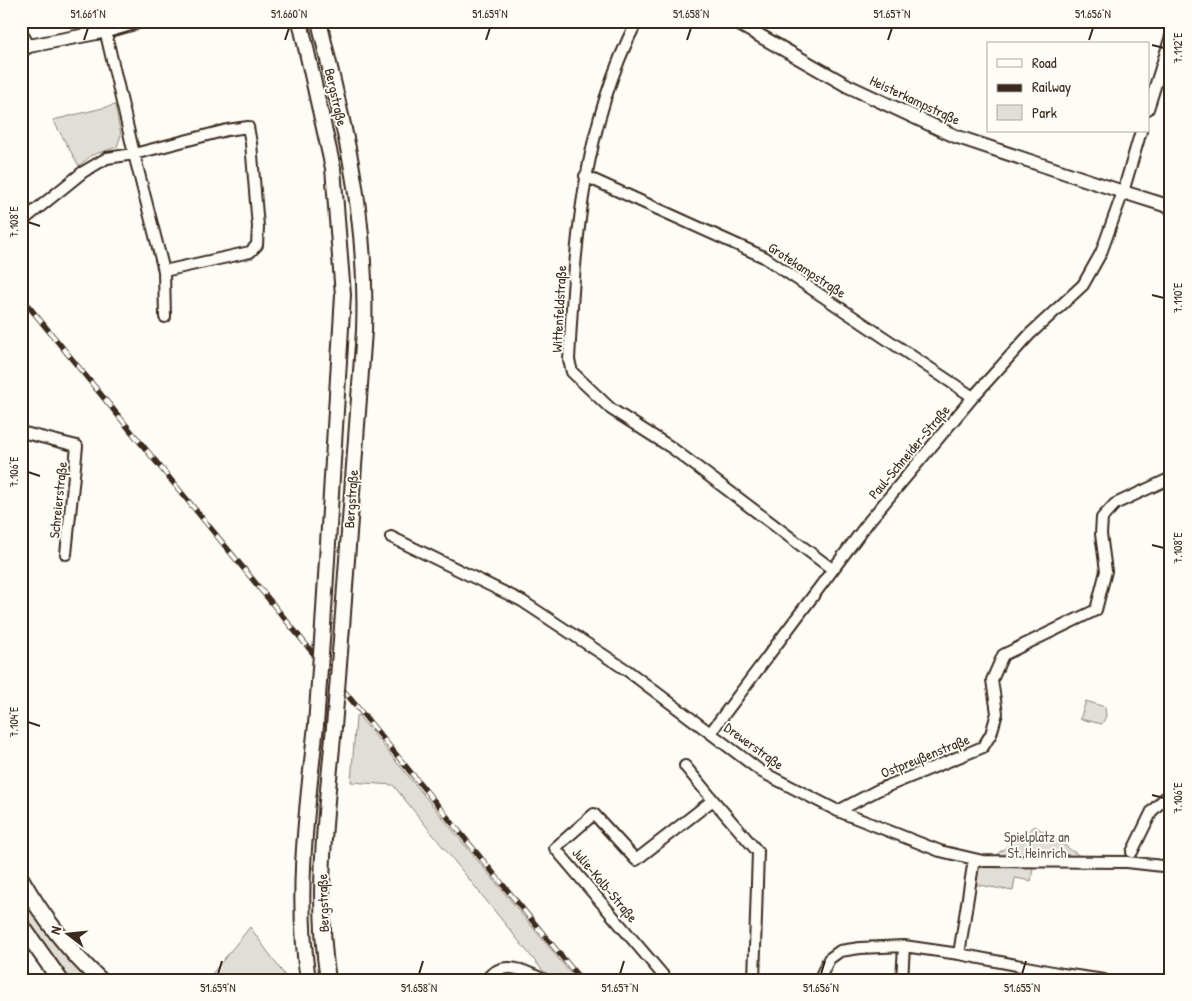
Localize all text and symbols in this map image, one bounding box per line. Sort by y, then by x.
text: 51.661°N [70,5,106,22]
text: 51.660°N [271,5,307,22]
text: 51.659°N [472,5,508,22]
text: 51.658°N [673,5,709,22]
text: 51.657°N [874,5,910,22]
text: 51.656°N [1075,5,1111,22]
text: 7.112°E [1169,32,1186,63]
legend [987,42,1150,132]
text: Road [1032,52,1057,73]
street label: Bergstraße [320,66,352,128]
street label: Heisterkampstraße [867,70,964,130]
text: Railway [1032,76,1071,97]
text: Park [1032,102,1057,123]
text: 7.108°E [5,206,22,238]
street label: Grotekampstraße [764,237,850,303]
street label: Wittenfeldstraße [547,265,571,353]
text: 7.110°E [1169,282,1186,313]
street label: Paul-Schneider-Straße [864,400,955,503]
text: 7.106°E [5,456,22,488]
street label: Schreierstraße [44,460,72,539]
street label: Bergstraße [339,469,363,529]
text: 7.108°E [1169,532,1186,564]
text: 7.104°E [5,706,22,737]
street label: Drewerstraße [720,718,788,775]
street label: Ostpreußenstraße [878,729,973,783]
text: 7.106°E [1169,782,1186,814]
park label: Spielplatz an St. Heinrich [1004,827,1070,862]
street label: Julie-Kolb-Straße [568,843,643,927]
street label: Bergstraße [312,873,334,933]
north arrow [42,908,92,958]
text: N [45,924,65,936]
text: 51.659°N [200,979,236,996]
text: 51.658°N [401,979,437,996]
text: 51.657°N [602,979,638,996]
text: 51.656°N [803,979,839,996]
text: 51.655°N [1004,979,1040,996]

